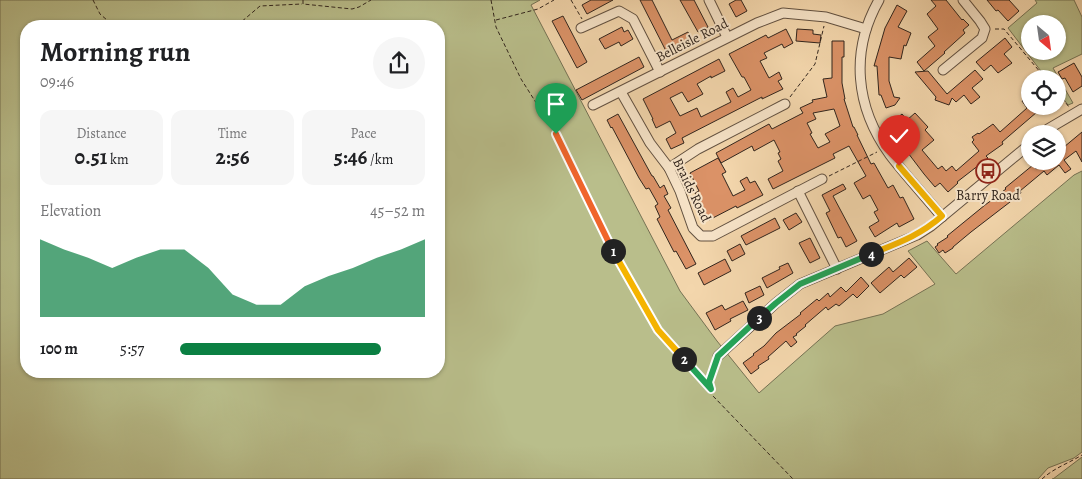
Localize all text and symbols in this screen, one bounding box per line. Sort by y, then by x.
street label: Belleisle Road [653,13,732,66]
north arrow [1021,15,1066,60]
map controls [1021,15,1066,170]
text: Morning run [40,33,190,71]
button: share [373,37,425,89]
button: locate [1021,70,1066,115]
text: 09:46 [40,71,74,93]
pin [535,83,577,134]
icon: arrive [542,90,570,118]
pin [878,115,920,166]
icon: check [885,122,913,150]
text: Distance [76,124,127,143]
text: Time [218,124,247,143]
text: Pace [351,124,376,143]
button: layers [1021,125,1066,170]
text: 0.51 [74,143,107,171]
text: 2:56 [216,143,249,171]
text: 5:46 [334,143,367,171]
text: km [107,150,129,169]
text: /km [367,150,393,169]
street label: Braids Road [668,155,716,226]
bus stop icon: Barry Road [975,158,1001,184]
place label: Barry Road [956,186,1020,205]
text: Elevation [40,200,101,222]
text: 45–52 m [370,200,425,222]
pin: 1 [600,238,626,264]
text: 1 [611,242,616,261]
pin: 4 [858,242,884,266]
text: 4 [868,245,875,264]
pin: 3 [746,306,772,330]
text: 3 [756,309,763,328]
text: 100 m [40,338,78,360]
text: 5:57 [120,338,144,360]
pin: 2 [672,346,696,372]
text: 2 [681,350,688,369]

